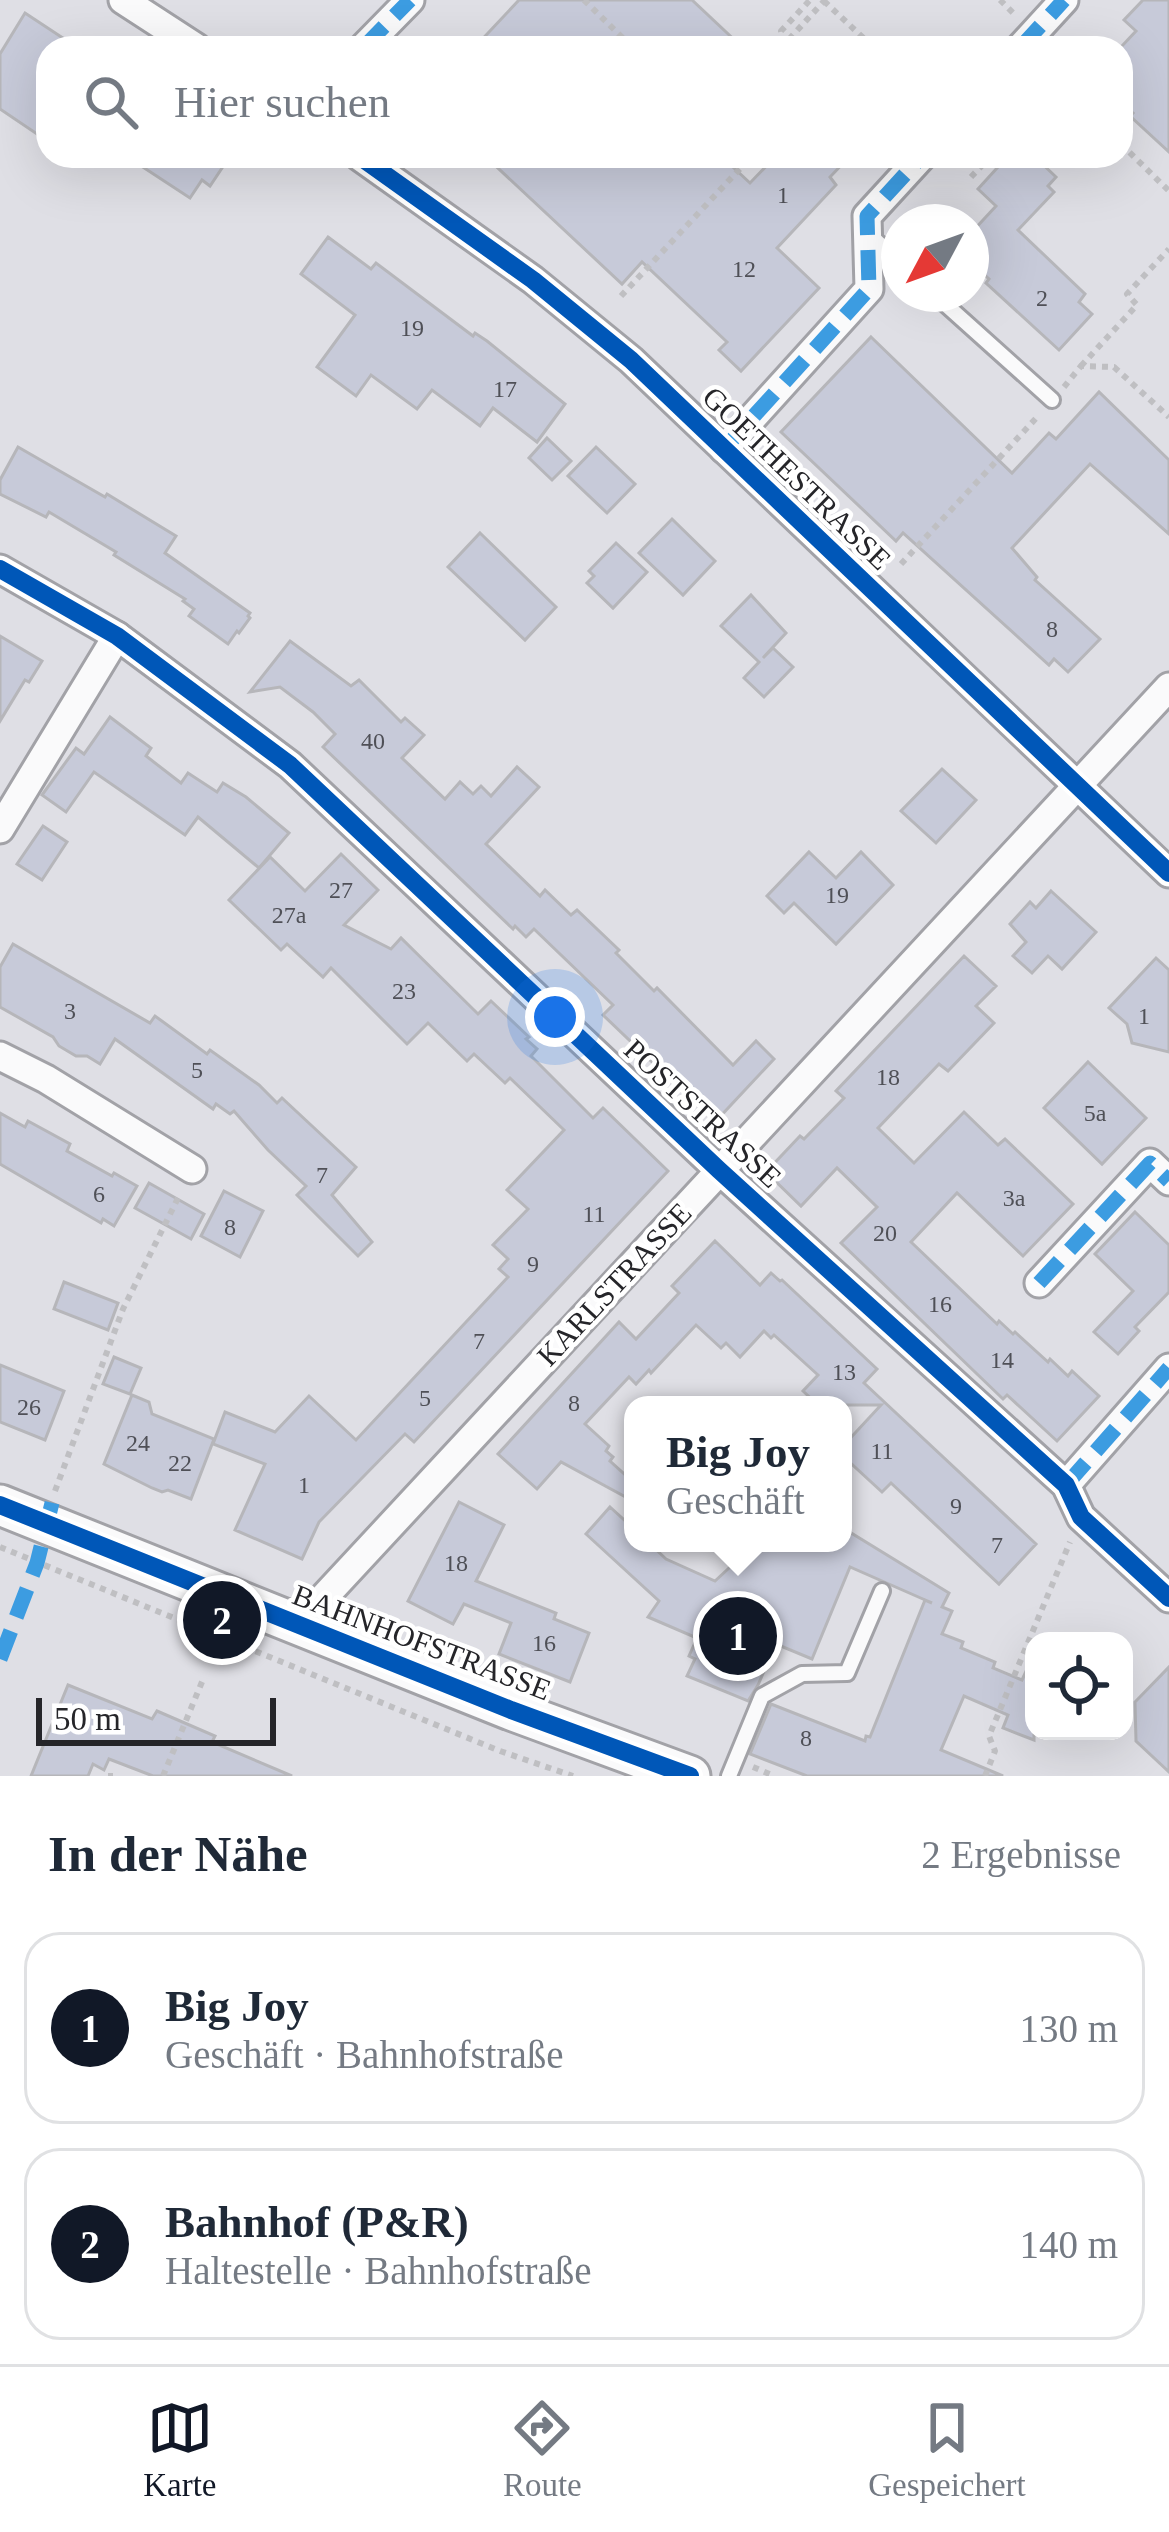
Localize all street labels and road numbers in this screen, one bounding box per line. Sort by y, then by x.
street label: GOETHESTRASSE [696,380,898,576]
street label: POSTSTRASSE [618,1032,788,1194]
street label: KARLSTRASSE [530,1196,698,1372]
street label: BAHNHOFSTRASSE [288,1578,556,1706]

